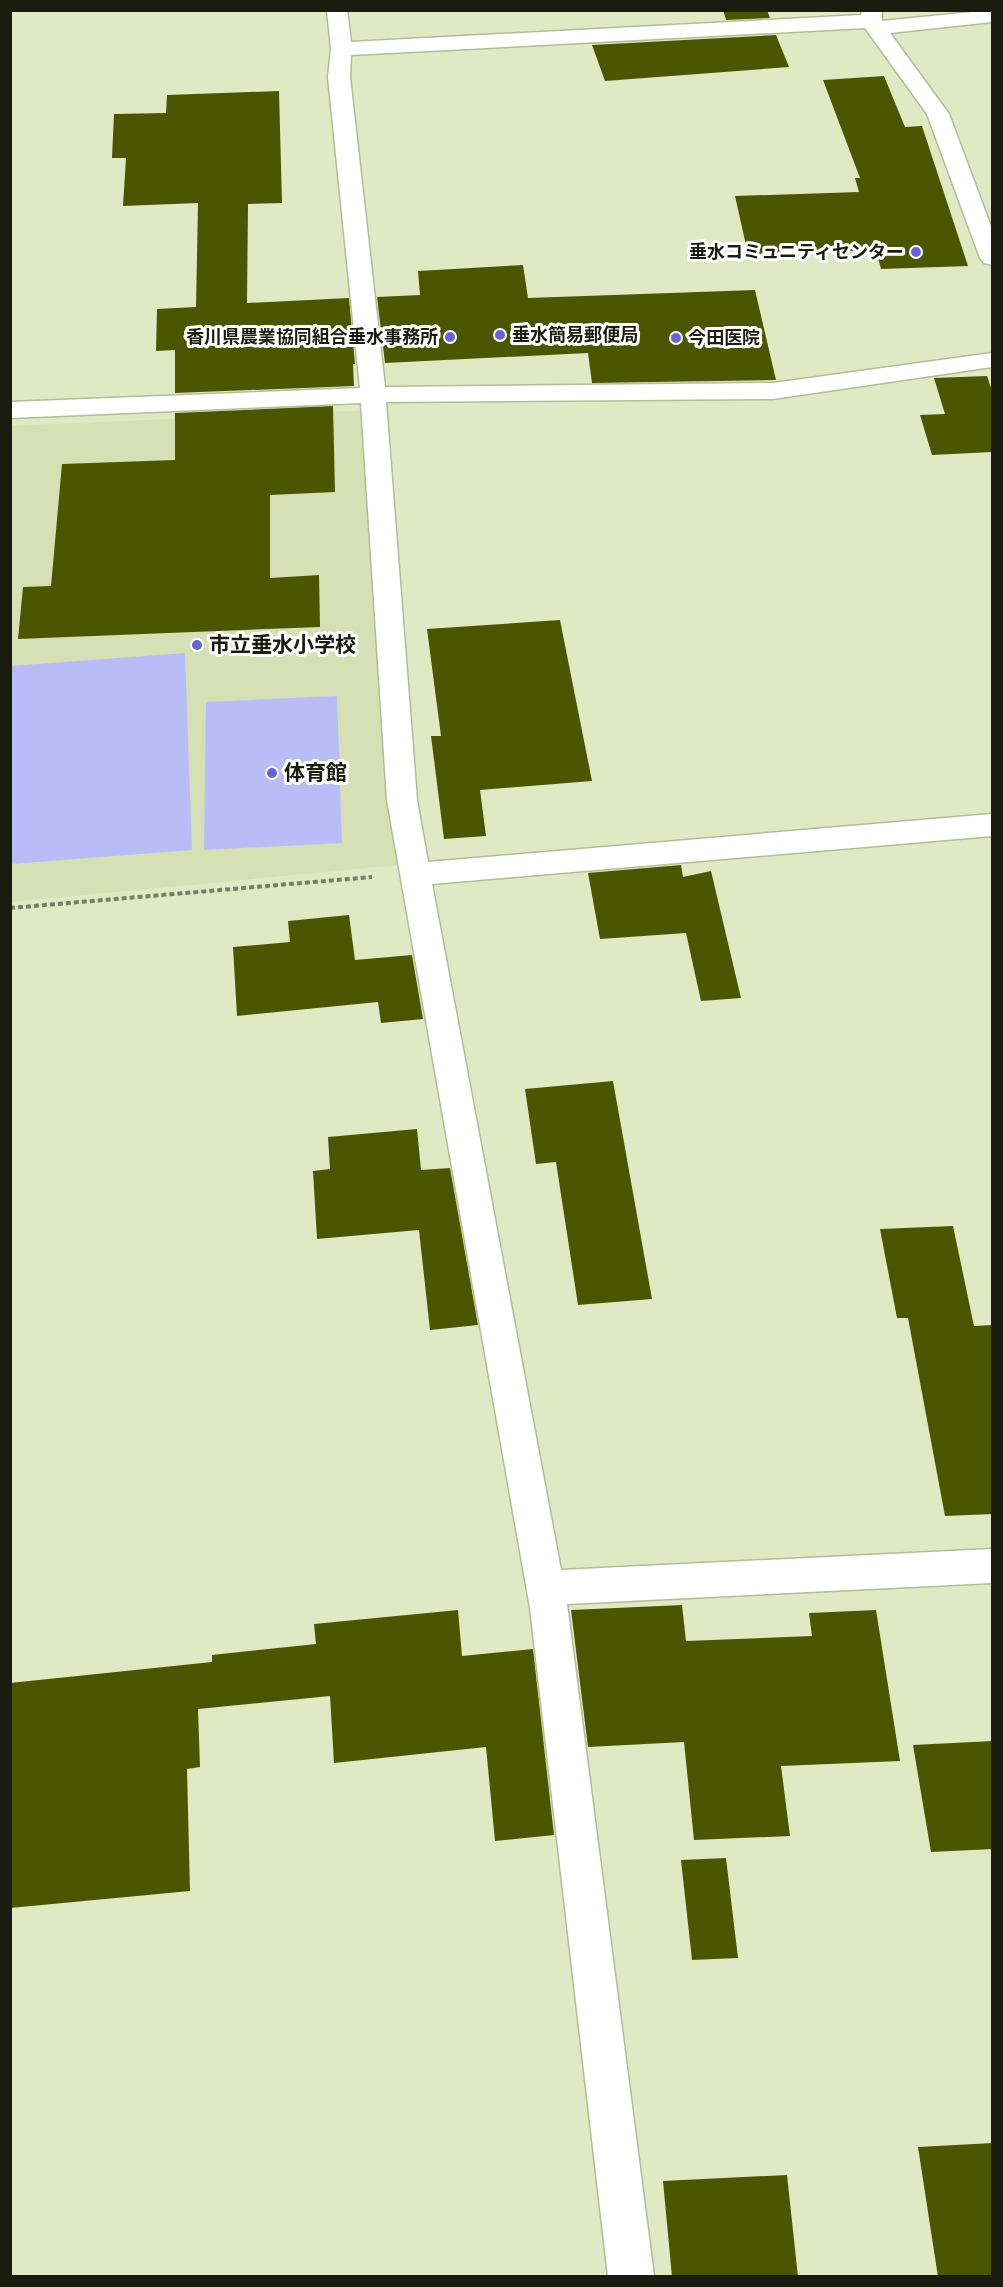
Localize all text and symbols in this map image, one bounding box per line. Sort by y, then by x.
place label: 垂水コミュニティセンター [689,241,904,263]
marker: 垂水コミュニティセンター [909,245,923,259]
place label: 垂水簡易郵便局 [512,324,638,346]
place label: 香川県農業協同組合垂水事務所 [186,326,438,348]
place label: 今田医院 [688,327,760,349]
marker: 垂水簡易郵便局 [493,328,507,342]
marker: 香川県農業協同組合垂水事務所 [443,330,457,344]
marker: 今田医院 [669,331,683,345]
place label: 市立垂水小学校 [209,632,356,658]
marker: 市立垂水小学校 [190,638,204,652]
place label: 体育館 [284,760,347,786]
marker: 体育館 [265,766,279,780]

